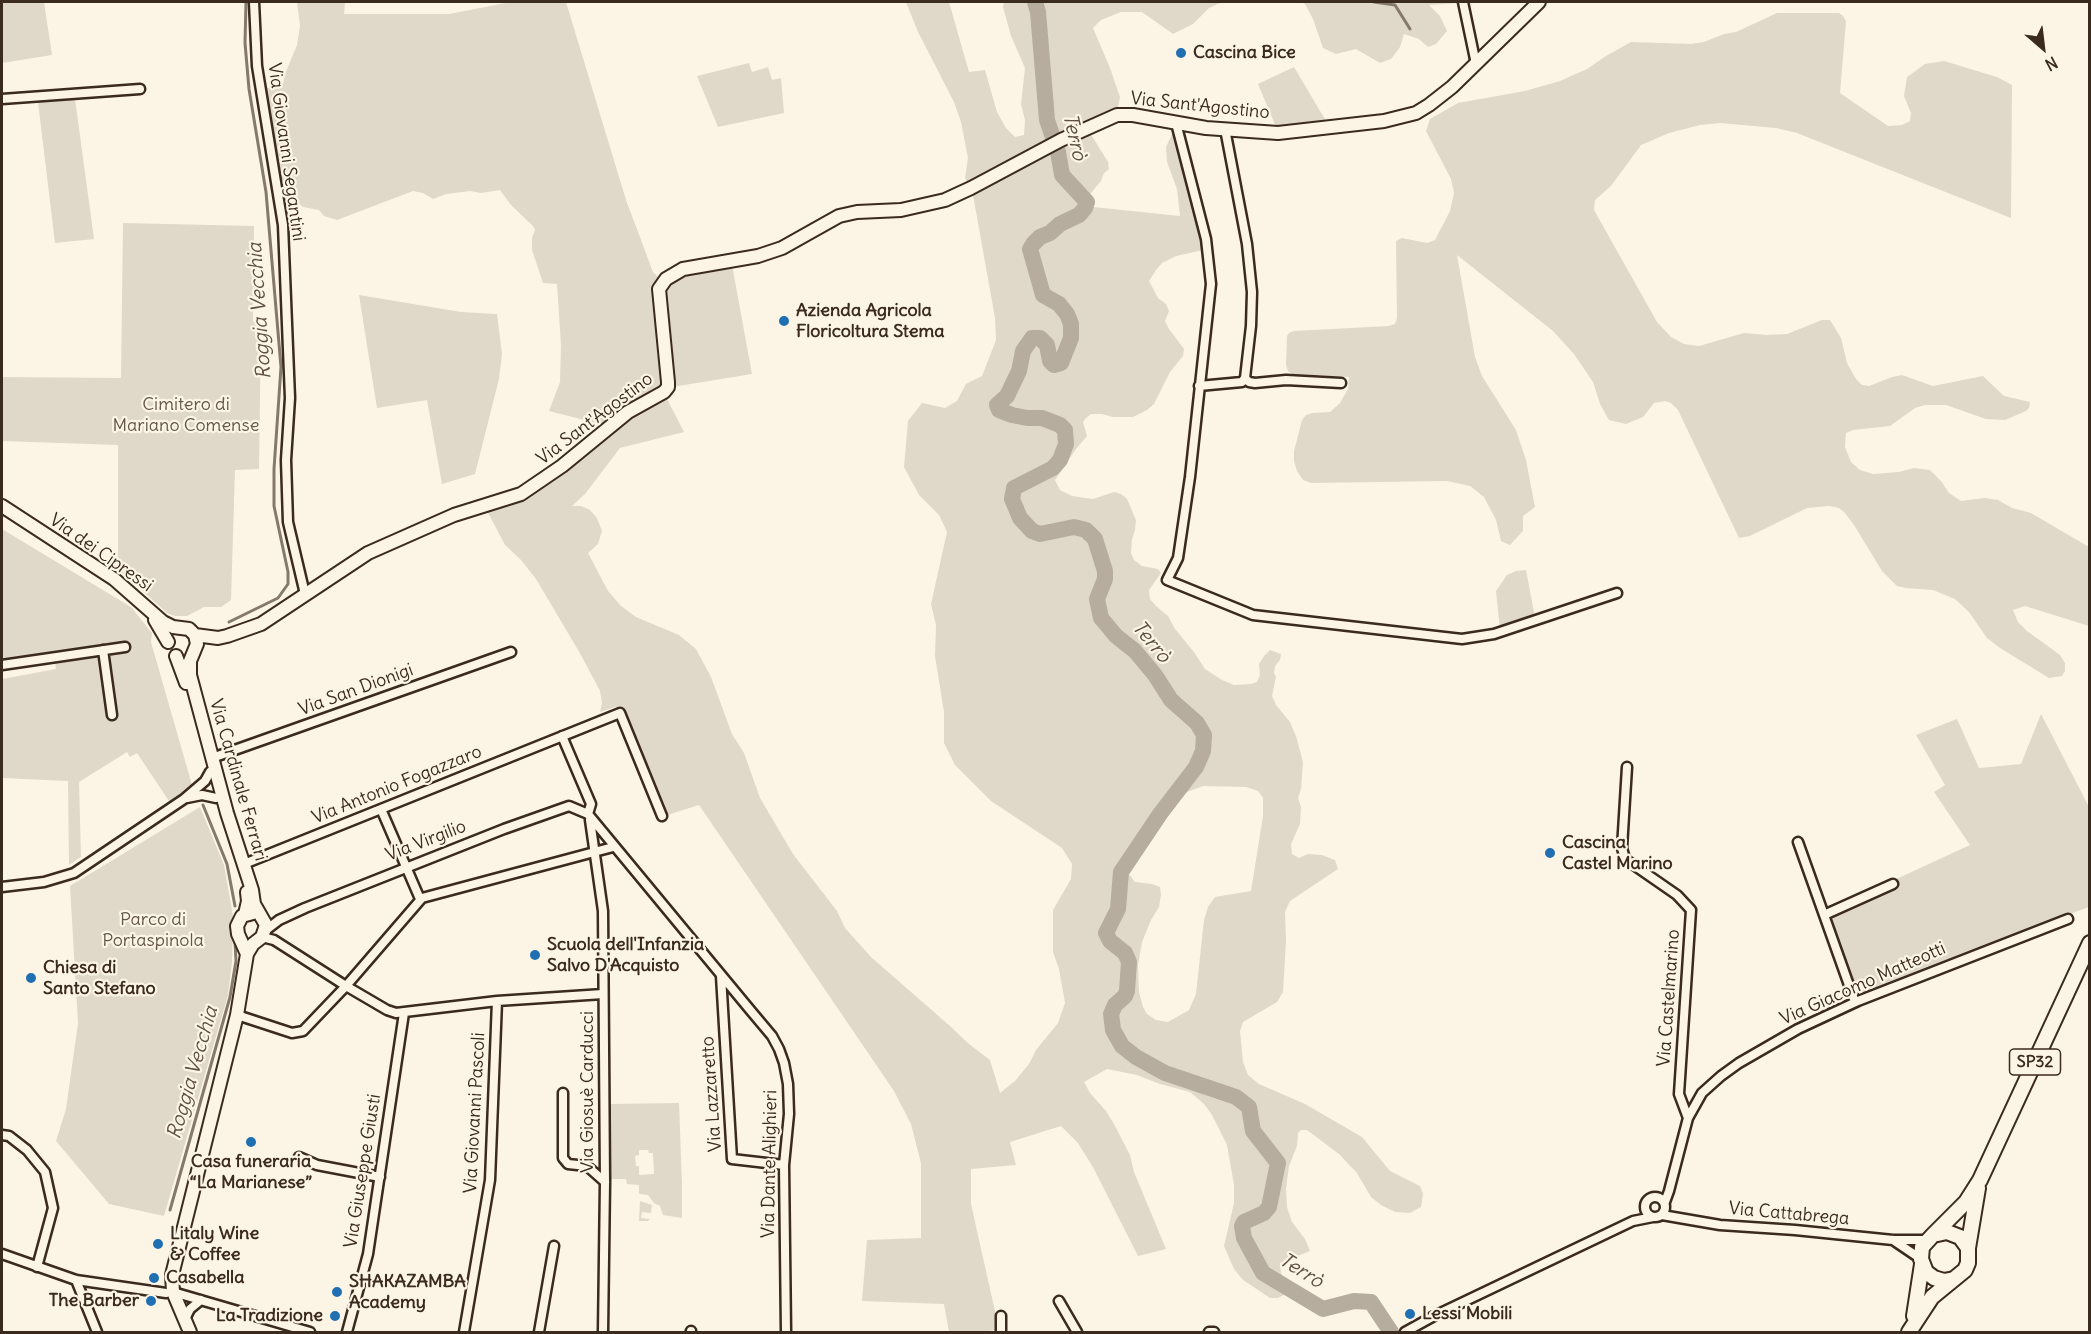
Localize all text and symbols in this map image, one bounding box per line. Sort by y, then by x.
north arrow [2013,18,2073,78]
place label: Cascina Bice [1193,42,1296,64]
marker: Cascina Bice [1174,46,1188,60]
text: N [2042,52,2061,75]
street label: Via Giovanni Segantini [263,61,309,243]
street label: Via Sant'Agostino [1129,88,1271,124]
water label: Terrò [1057,111,1091,163]
water label: Roggia Vecchia [243,242,277,380]
place label: Azienda Agricola Floricoltura Stema [796,300,944,342]
marker: Azienda Agricola Floricoltura Stema [777,314,791,328]
street label: Via Sant'Agostino [533,368,657,470]
park label: Cimitero di Mariano Comense [113,394,259,436]
street label: Via dei Cipressi [45,509,157,597]
water label: Terrò [1127,616,1175,668]
street label: Via San Dionigi [296,659,416,721]
street label: Via Cardinale Ferrari [205,697,271,863]
street label: Via Antonio Fogazzaro [309,741,485,829]
street label: Via Virgilio [383,816,469,866]
place label: Cascina Castel Marino [1562,832,1673,874]
marker: Cascina Castel Marino [1543,846,1557,860]
park label: Parco di Portaspinola [102,909,204,952]
street label: Via Castelmarino [1653,929,1685,1067]
place label: Scuola dell'Infanzia Salvo D'Acquisto [547,934,704,976]
street label: Via Giacomo Matteotti [1777,938,1949,1030]
marker: Scuola dell'Infanzia Salvo D'Acquisto [528,948,542,962]
place label: Chiesa di Santo Stefano [43,957,156,1000]
marker: Chiesa di Santo Stefano [24,971,38,985]
water label: Roggia Vecchia [163,1004,223,1142]
street label: Via Giosuè Carducci [577,1011,599,1173]
street label: Via Giovanni Pascoli [460,1032,490,1194]
street label: Via Lazzaretto [697,1035,727,1153]
road number: SP32 [2010,1049,2060,1075]
street label: Via Dante Alighieri [758,1090,782,1238]
street label: Via Giuseppe Giusti [340,1092,386,1250]
marker: Casa funeraria “La Marianese” [244,1135,258,1149]
place label: Casa funeraria “La Marianese” [190,1151,312,1194]
street label: Via Cattabrega [1728,1198,1850,1230]
place label: Litaly Wine & Coffee [170,1223,259,1266]
marker: Litaly Wine & Coffee [151,1237,165,1251]
water label: Terrò [1275,1248,1327,1294]
place label: Casabella [166,1267,244,1289]
marker: Casabella [147,1271,161,1285]
place label: SHAKAZAMBA Academy [349,1271,466,1314]
marker: SHAKAZAMBA Academy [330,1285,344,1299]
place label: The Barber [49,1290,139,1312]
marker: The Barber [144,1294,158,1308]
place label: Lessi Mobili [1422,1303,1512,1325]
place label: La Tradizione [216,1305,323,1327]
marker: Lessi Mobili [1403,1307,1417,1321]
marker: La Tradizione [328,1309,342,1323]

